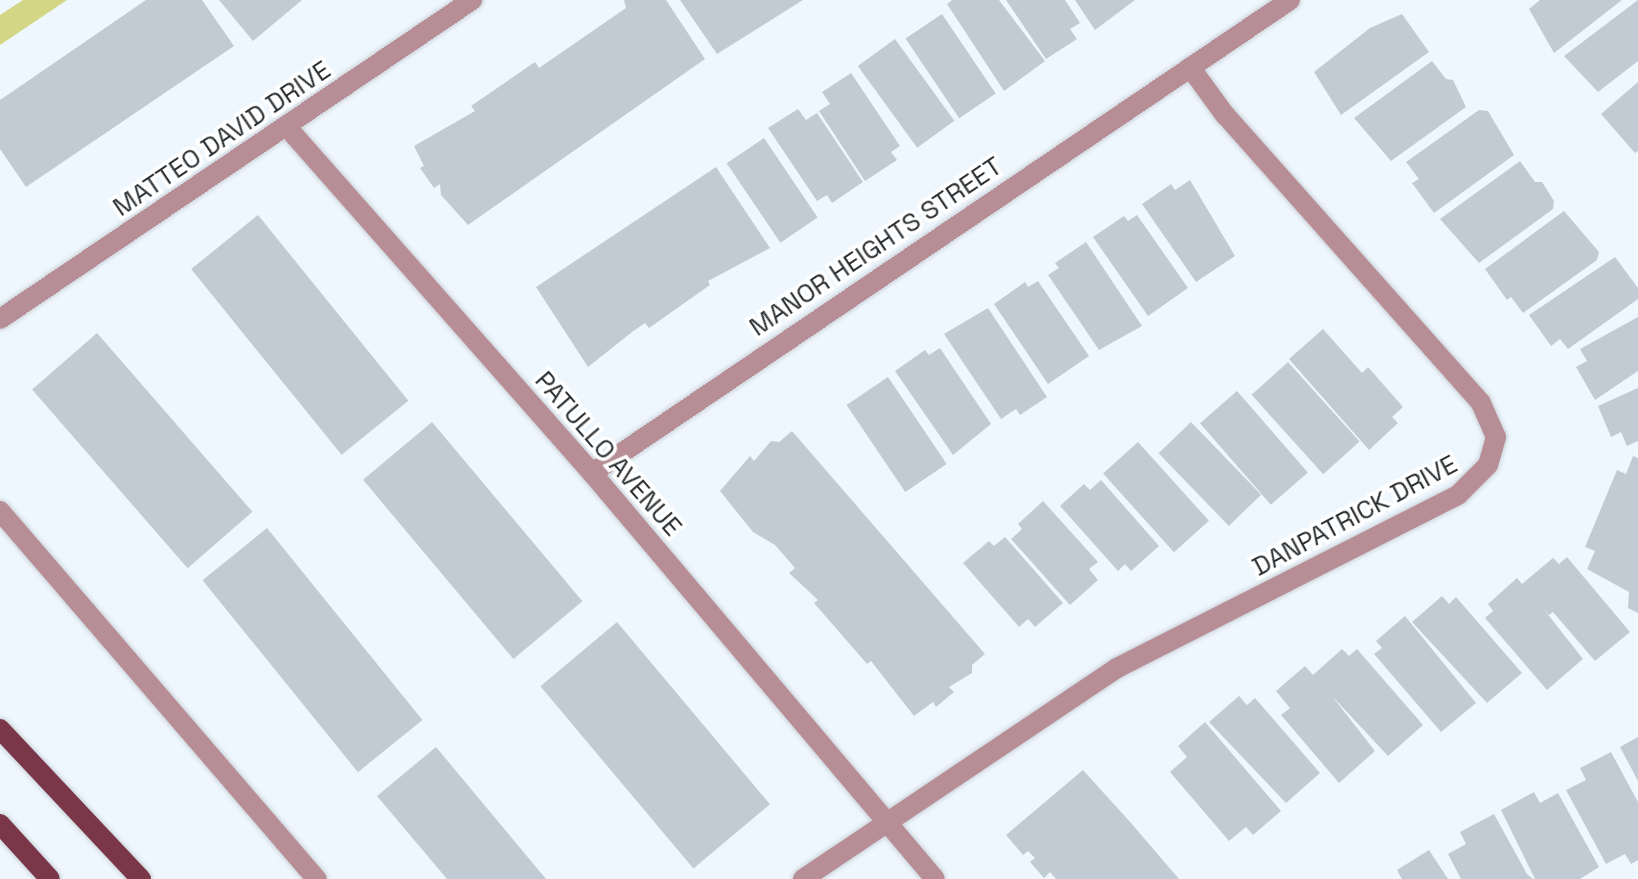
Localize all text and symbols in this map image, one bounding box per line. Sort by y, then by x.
street label: MATTEO DAVID DRIVE [107,55,337,223]
street label: MANOR HEIGHTS STREET [744,151,1008,343]
street label: PATULLO AVENUE [528,365,688,543]
street label: DANPATRICK DRIVE [1247,449,1463,583]

